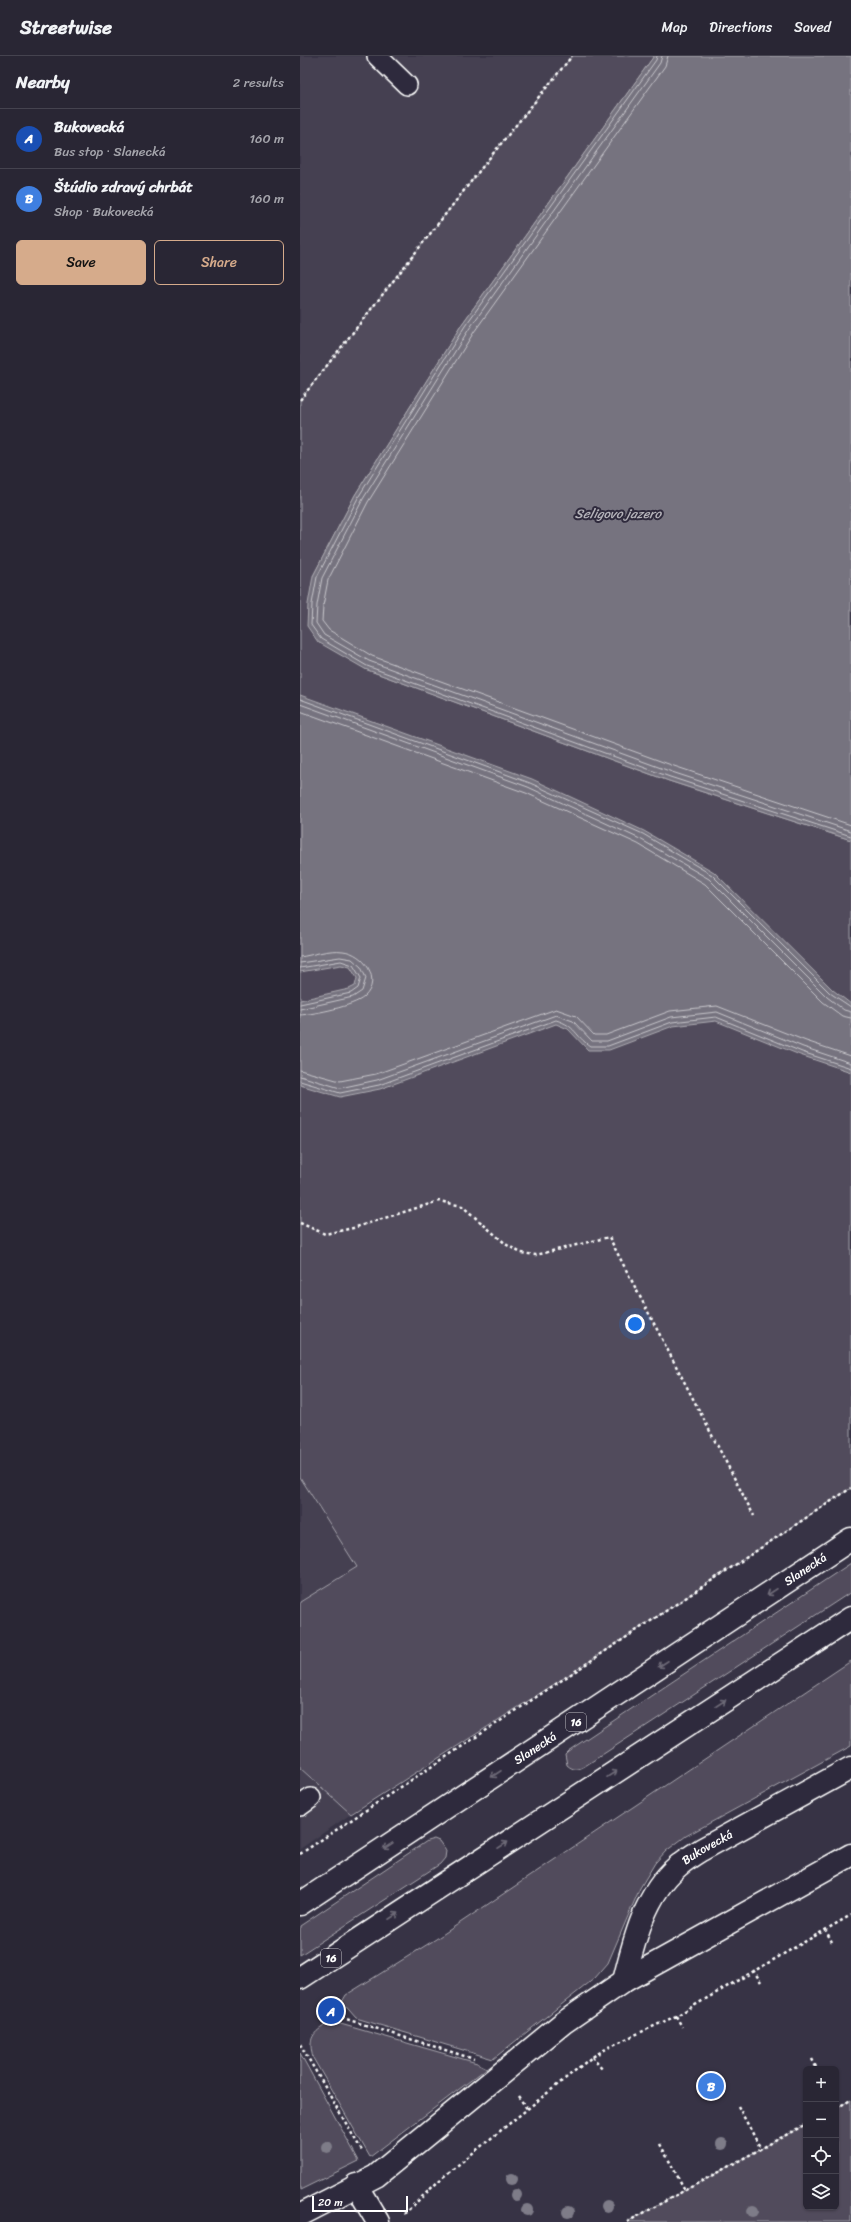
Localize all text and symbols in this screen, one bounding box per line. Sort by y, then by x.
text: Streetwise [20,11,112,44]
text: Map [661,15,687,40]
text: Directions [709,15,772,40]
text: Saved [794,15,831,40]
text: Nearby [16,67,70,97]
text: 2 results [233,71,284,94]
text: Bukovecká [54,114,124,140]
text: A [25,127,33,150]
text: 160 m [249,127,284,150]
text: Bus stop · Slanecká [54,140,165,163]
text: Štúdio zdravý chrbát [54,174,193,200]
text: B [25,187,33,210]
text: 160 m [249,187,284,210]
text: Shop · Bukovecká [54,200,154,223]
button: Save [16,240,146,285]
button: Share [154,240,284,285]
water label: Seligovo jazero [575,502,663,525]
your location [625,1314,645,1334]
street label: Slanecká [779,1547,831,1592]
one-way arrow [767,1588,778,1596]
one-way arrow [657,1660,669,1668]
one-way arrow [715,1699,726,1707]
road number: 16 [566,1713,586,1731]
street label: Slanecká [509,1726,561,1771]
one-way arrow [491,1770,502,1778]
one-way arrow [606,1770,617,1778]
street label: Bukovecká [677,1824,737,1871]
one-way arrow [497,1841,508,1849]
one-way arrow [382,1842,394,1850]
one-way arrow [389,1912,400,1921]
road number: 16 [321,1949,341,1967]
pin: A [318,1996,344,2026]
map controls [803,2066,839,2210]
button: + [803,2066,839,2102]
pin: B [698,2071,724,2101]
button: − [803,2102,839,2138]
button: locate [803,2138,839,2174]
button: layers [803,2174,839,2210]
text: 20 m [318,2193,343,2212]
scale bar [312,2194,408,2213]

